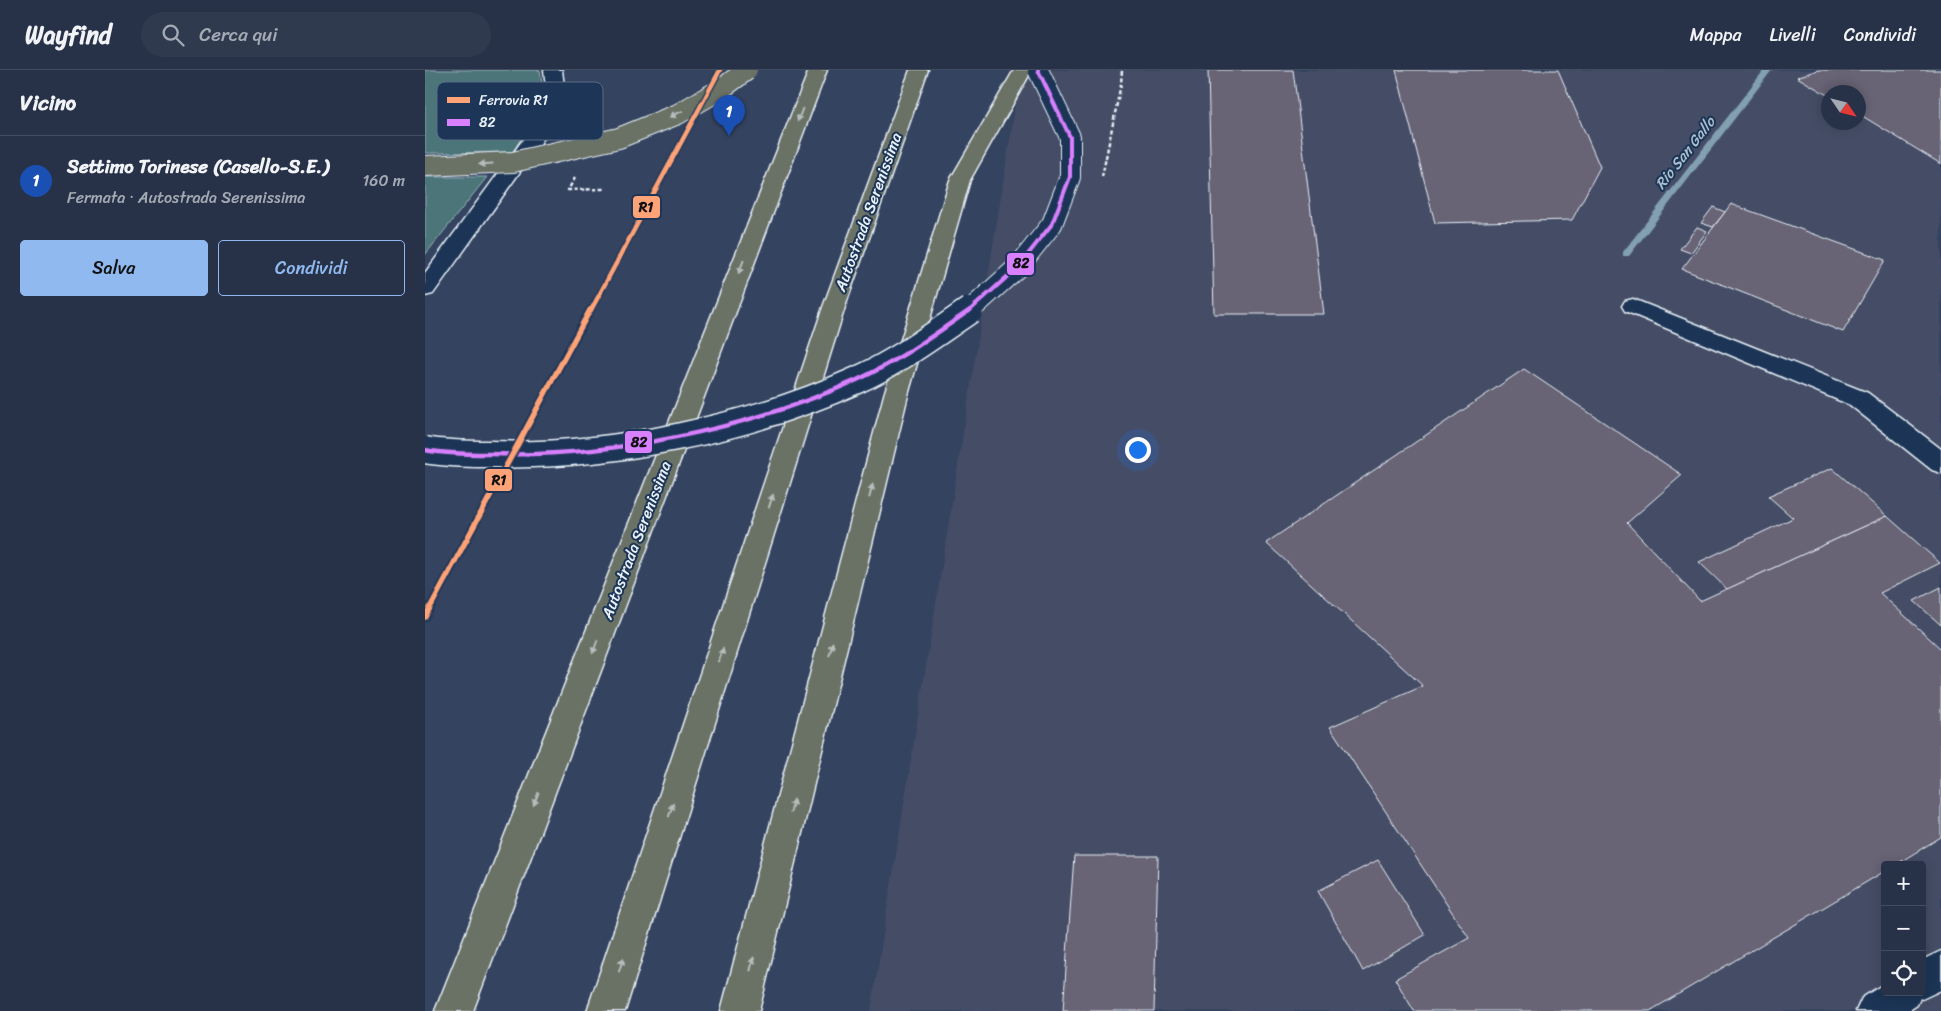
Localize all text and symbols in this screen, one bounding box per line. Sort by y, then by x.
search box [141,12,491,57]
text: Wayfind [25,14,111,56]
text: Cerca qui [199,18,277,51]
text: Mappa [1690,19,1742,51]
text: Livelli [1770,19,1816,51]
text: Condividi [1844,19,1916,51]
icon: search [159,21,187,49]
legend [437,82,603,140]
text: Vicino [20,84,76,122]
north arrow [1821,85,1866,130]
text: Ferrovia R1 [479,88,548,113]
pin: 1 [713,95,745,136]
one-way arrow [796,108,803,123]
text: 82 [479,110,496,135]
one-way arrow [669,110,683,118]
water label: Rio San Gallo [1648,110,1723,195]
street label: Autostrada Serenissima [825,128,910,297]
text: Settimo Torinese (Casello-S.E.) [67,150,329,183]
one-way arrow [478,160,494,168]
text: 1 [33,166,39,195]
text: 160 m [362,166,405,195]
text: Fermata · Autostrada Serenissima [67,183,305,212]
line badge: R1 [632,195,661,219]
text: R1 [638,195,653,220]
button: Salva [20,240,208,296]
button: Condividi [218,240,405,296]
text: 82 [1012,251,1030,276]
line badge: 82 [1006,252,1035,276]
one-way arrow [737,260,745,274]
line badge: 82 [624,430,653,454]
text: 82 [630,430,648,455]
your location [1125,437,1151,463]
street label: Autostrada Serenissima [592,457,680,624]
line badge: R1 [484,468,513,492]
text: R1 [491,468,506,493]
one-way arrow [867,484,875,499]
one-way arrow [767,493,775,508]
one-way arrow [591,640,599,655]
one-way arrow [828,641,836,656]
one-way arrow [718,648,725,663]
one-way arrow [532,792,540,807]
one-way arrow [788,799,796,814]
one-way arrow [667,802,675,817]
map controls [1881,861,1926,996]
button: + [1881,861,1926,906]
button: − [1881,906,1926,951]
button: locate [1881,951,1926,996]
one-way arrow [748,956,756,971]
one-way arrow [617,957,625,972]

